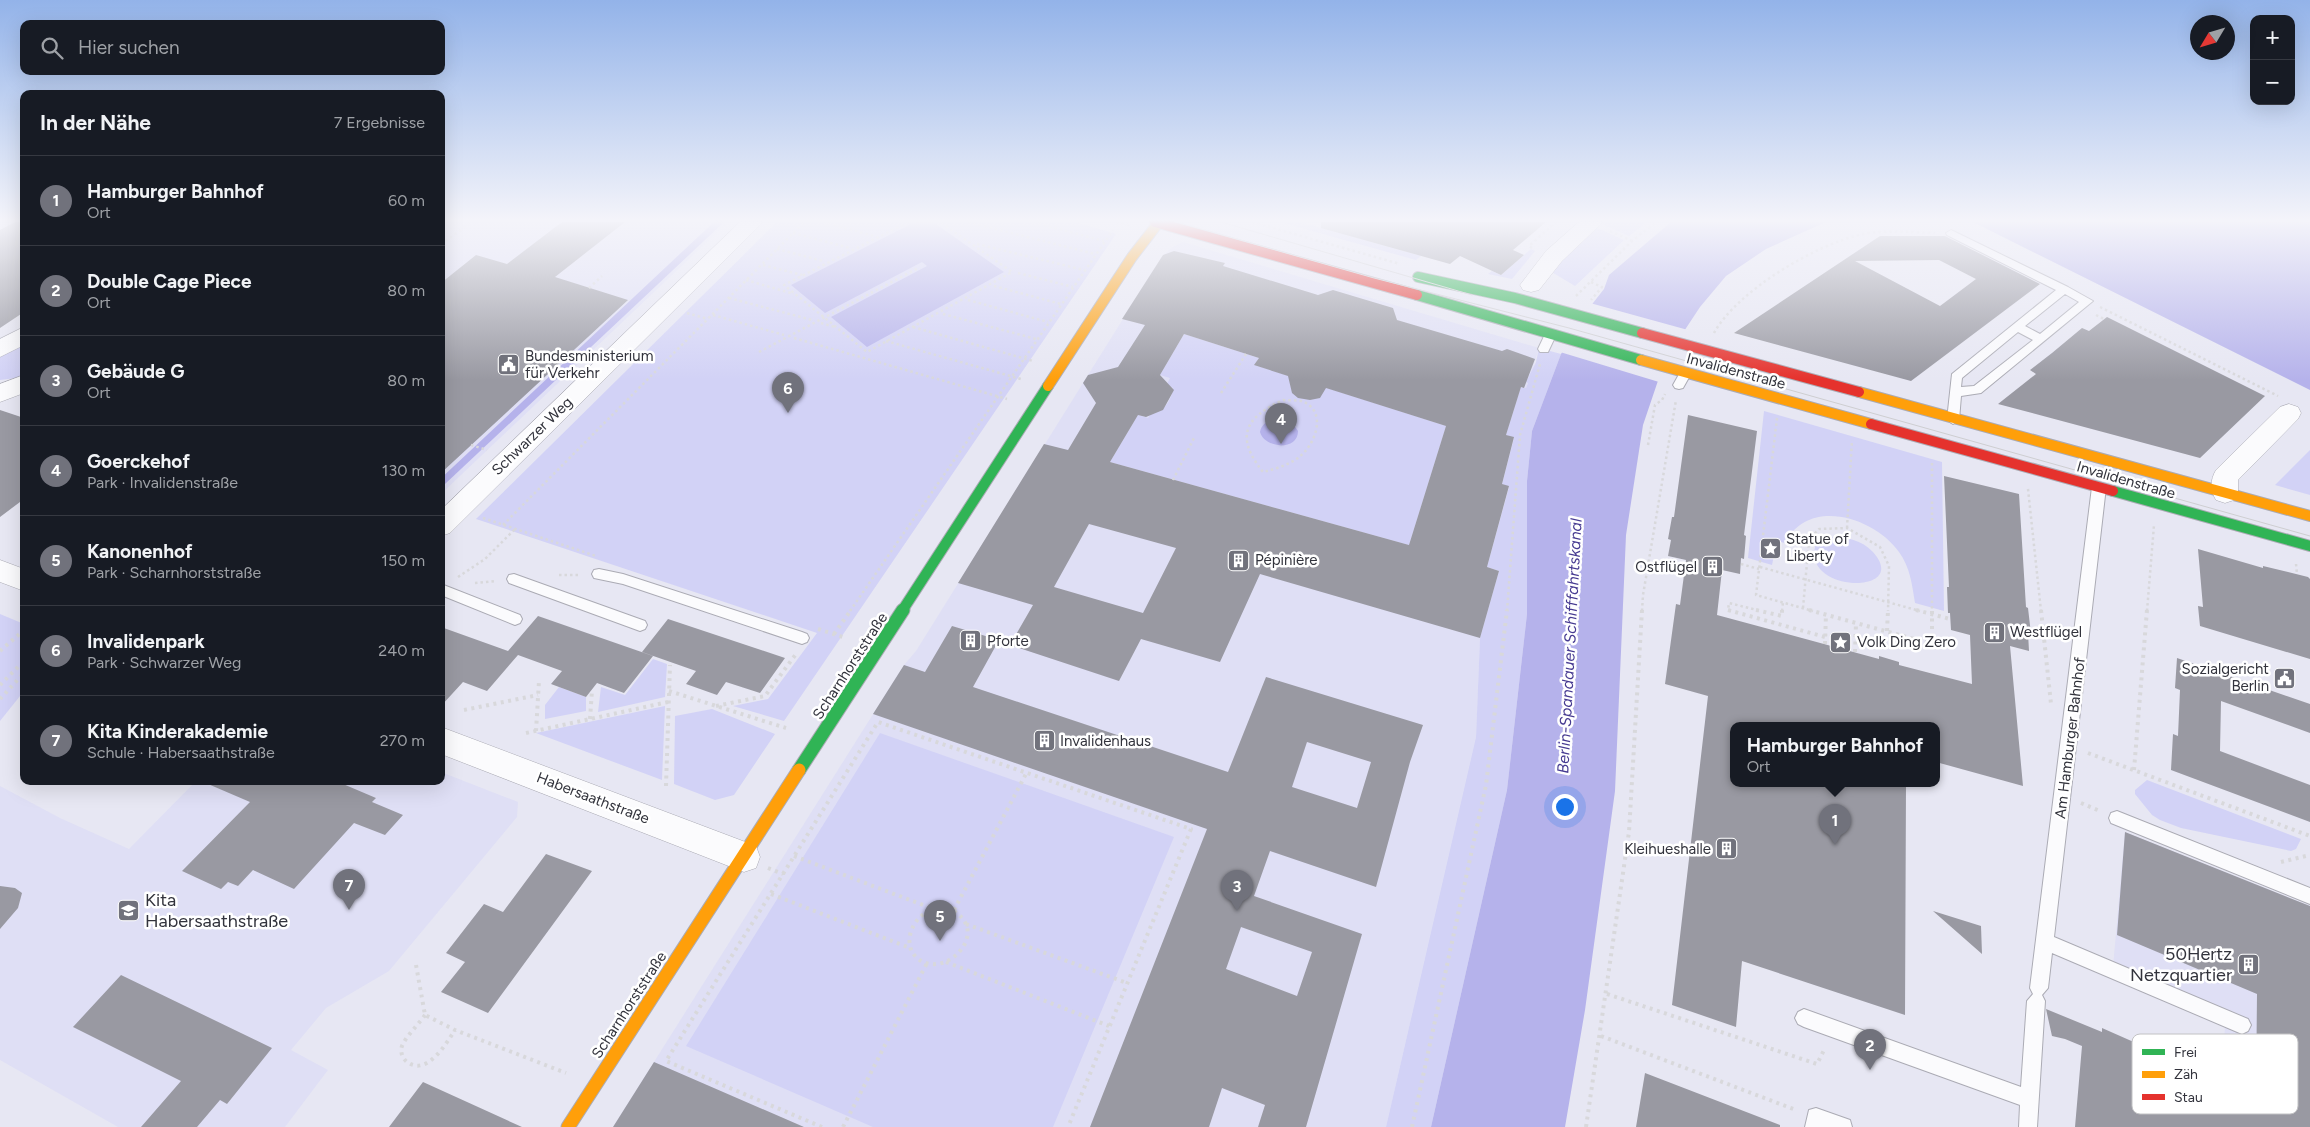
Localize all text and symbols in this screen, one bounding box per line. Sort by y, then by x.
north arrow [2190,15,2235,60]
map controls [2250,15,2295,105]
button: + [2250,15,2295,60]
search box [20,20,445,75]
icon: search [38,34,66,62]
text: Hier suchen [78,36,179,59]
button: − [2250,60,2295,105]
text: In der Nähe [40,110,151,135]
text: 7 Ergebnisse [334,113,425,132]
text: Hamburger Bahnhof [87,180,264,203]
text: 1 [53,191,59,210]
text: 60 m [388,191,425,210]
text: Ort [87,203,111,222]
text: Double Cage Piece [87,270,251,293]
text: 2 [51,281,61,300]
text: 80 m [387,281,425,300]
text: Ort [87,293,111,312]
place label: Bundesministerium für Verkehr [525,347,653,382]
street label: Invalidenstraße [1685,349,1787,393]
public building icon: Bundesministerium für Verkehr [497,353,521,377]
text: Gebäude G [87,360,184,383]
text: 3 [52,371,60,390]
text: 80 m [387,371,425,390]
pin: 6 [772,372,804,413]
text: Ort [87,383,111,402]
street label: Schwarzer Weg [488,393,576,479]
pin: 4 [1265,403,1297,444]
text: Goerckehof [87,450,190,473]
street label: Invalidenstraße [2075,457,2177,503]
text: 4 [51,461,61,480]
text: 130 m [382,461,425,480]
text: Park · Invalidenstraße [87,473,238,492]
water label: Berlin-Spandauer Schifffahrtskanal [1553,518,1586,774]
place label: Statue of Liberty [1786,530,1849,565]
place icon: Statue of Liberty [1758,536,1782,560]
text: Kanonenhof [87,540,193,563]
building icon: Pépinière [1227,548,1251,572]
text: 5 [51,551,61,570]
text: 150 m [381,551,425,570]
place label: Pépinière [1255,551,1317,569]
building icon: Ostflügel [1701,555,1725,579]
place label: Ostflügel [1635,558,1697,576]
text: Park · Scharnhorststraße [87,563,261,582]
street label: Scharnhorststraße [809,609,891,723]
building icon: Westflügel [1982,620,2006,644]
place label: Westflügel [2010,623,2082,641]
building icon: Pforte [959,629,983,653]
text: Invalidenpark [87,630,205,653]
place icon: Volk Ding Zero [1829,630,1853,654]
place label: Pforte [987,632,1029,650]
place label: Volk Ding Zero [1857,633,1956,651]
text: 6 [51,641,61,660]
text: 240 m [378,641,425,660]
text: Park · Schwarzer Weg [87,653,241,672]
street label: Am Hamburger Bahnhof [2051,656,2089,820]
place label: Sozialgericht Berlin [2182,660,2269,695]
public building icon: Sozialgericht Berlin [2273,666,2297,690]
text: Kita Kinderakademie [87,720,268,743]
popup [1730,722,1940,787]
building icon: Invalidenhaus [1032,729,1056,753]
text: 7 [52,731,60,750]
text: 270 m [380,731,425,750]
place label: Invalidenhaus [1060,732,1151,750]
text: Hamburger Bahnhof [1747,734,1923,757]
text: Schule · Habersaathstraße [87,743,275,762]
text: Ort [1747,757,1771,776]
street label: Habersaathstraße [534,768,652,828]
your location [1552,794,1578,820]
pin: 1 [1819,804,1851,845]
building icon: Kleihueshalle [1715,837,1739,861]
place label: Kleihueshalle [1624,840,1711,858]
pin: 7 [333,869,365,910]
pin: 3 [1221,870,1253,911]
place label: Kita Habersaathstraße [145,889,288,932]
school or university icon: Kita Habersaathstraße [117,898,141,922]
pin: 5 [924,900,956,941]
place label: 50Hertz Netzquartier [2130,943,2232,986]
street label: Scharnhorststraße [588,948,670,1062]
building icon: 50Hertz Netzquartier [2236,952,2260,976]
pin: 2 [1854,1029,1886,1070]
legend [2132,1034,2298,1114]
text: Frei [2174,1044,2197,1061]
text: Zäh [2174,1066,2198,1083]
text: Stau [2174,1089,2203,1106]

